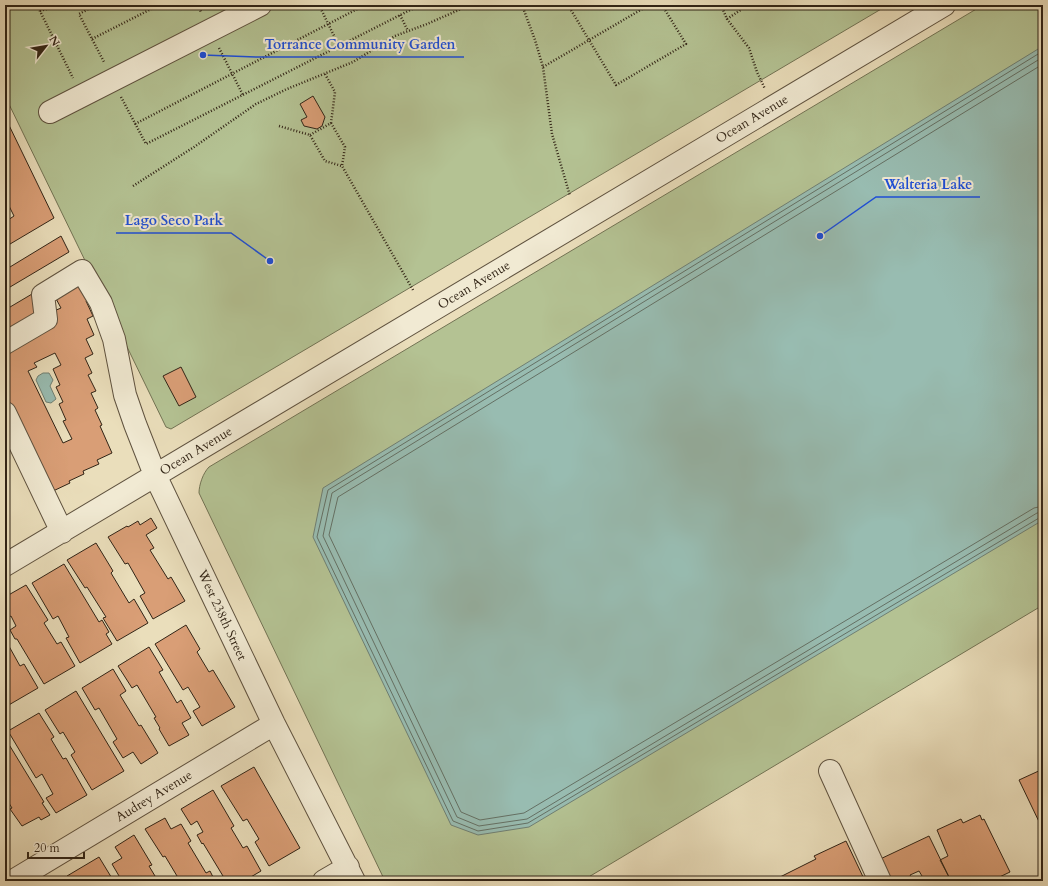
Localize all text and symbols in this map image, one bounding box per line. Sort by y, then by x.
north arrow [26,26,66,66]
callout: Torrance Community Garden [257,31,464,57]
text: N [45,33,63,49]
text: Torrance Community Garden [264,35,456,54]
street label: Ocean Avenue [712,90,792,148]
callout: Walteria Lake [876,171,980,197]
text: Walteria Lake [883,175,972,194]
callout: Lago Seco Park [116,207,231,233]
text: Lago Seco Park [125,211,224,230]
street label: Ocean Avenue [434,256,514,314]
street label: Ocean Avenue [156,422,236,480]
street label: West 238th Street [193,566,251,663]
street label: Audrey Avenue [112,766,196,826]
scale bar [28,834,84,860]
text: 20 m [34,840,61,856]

